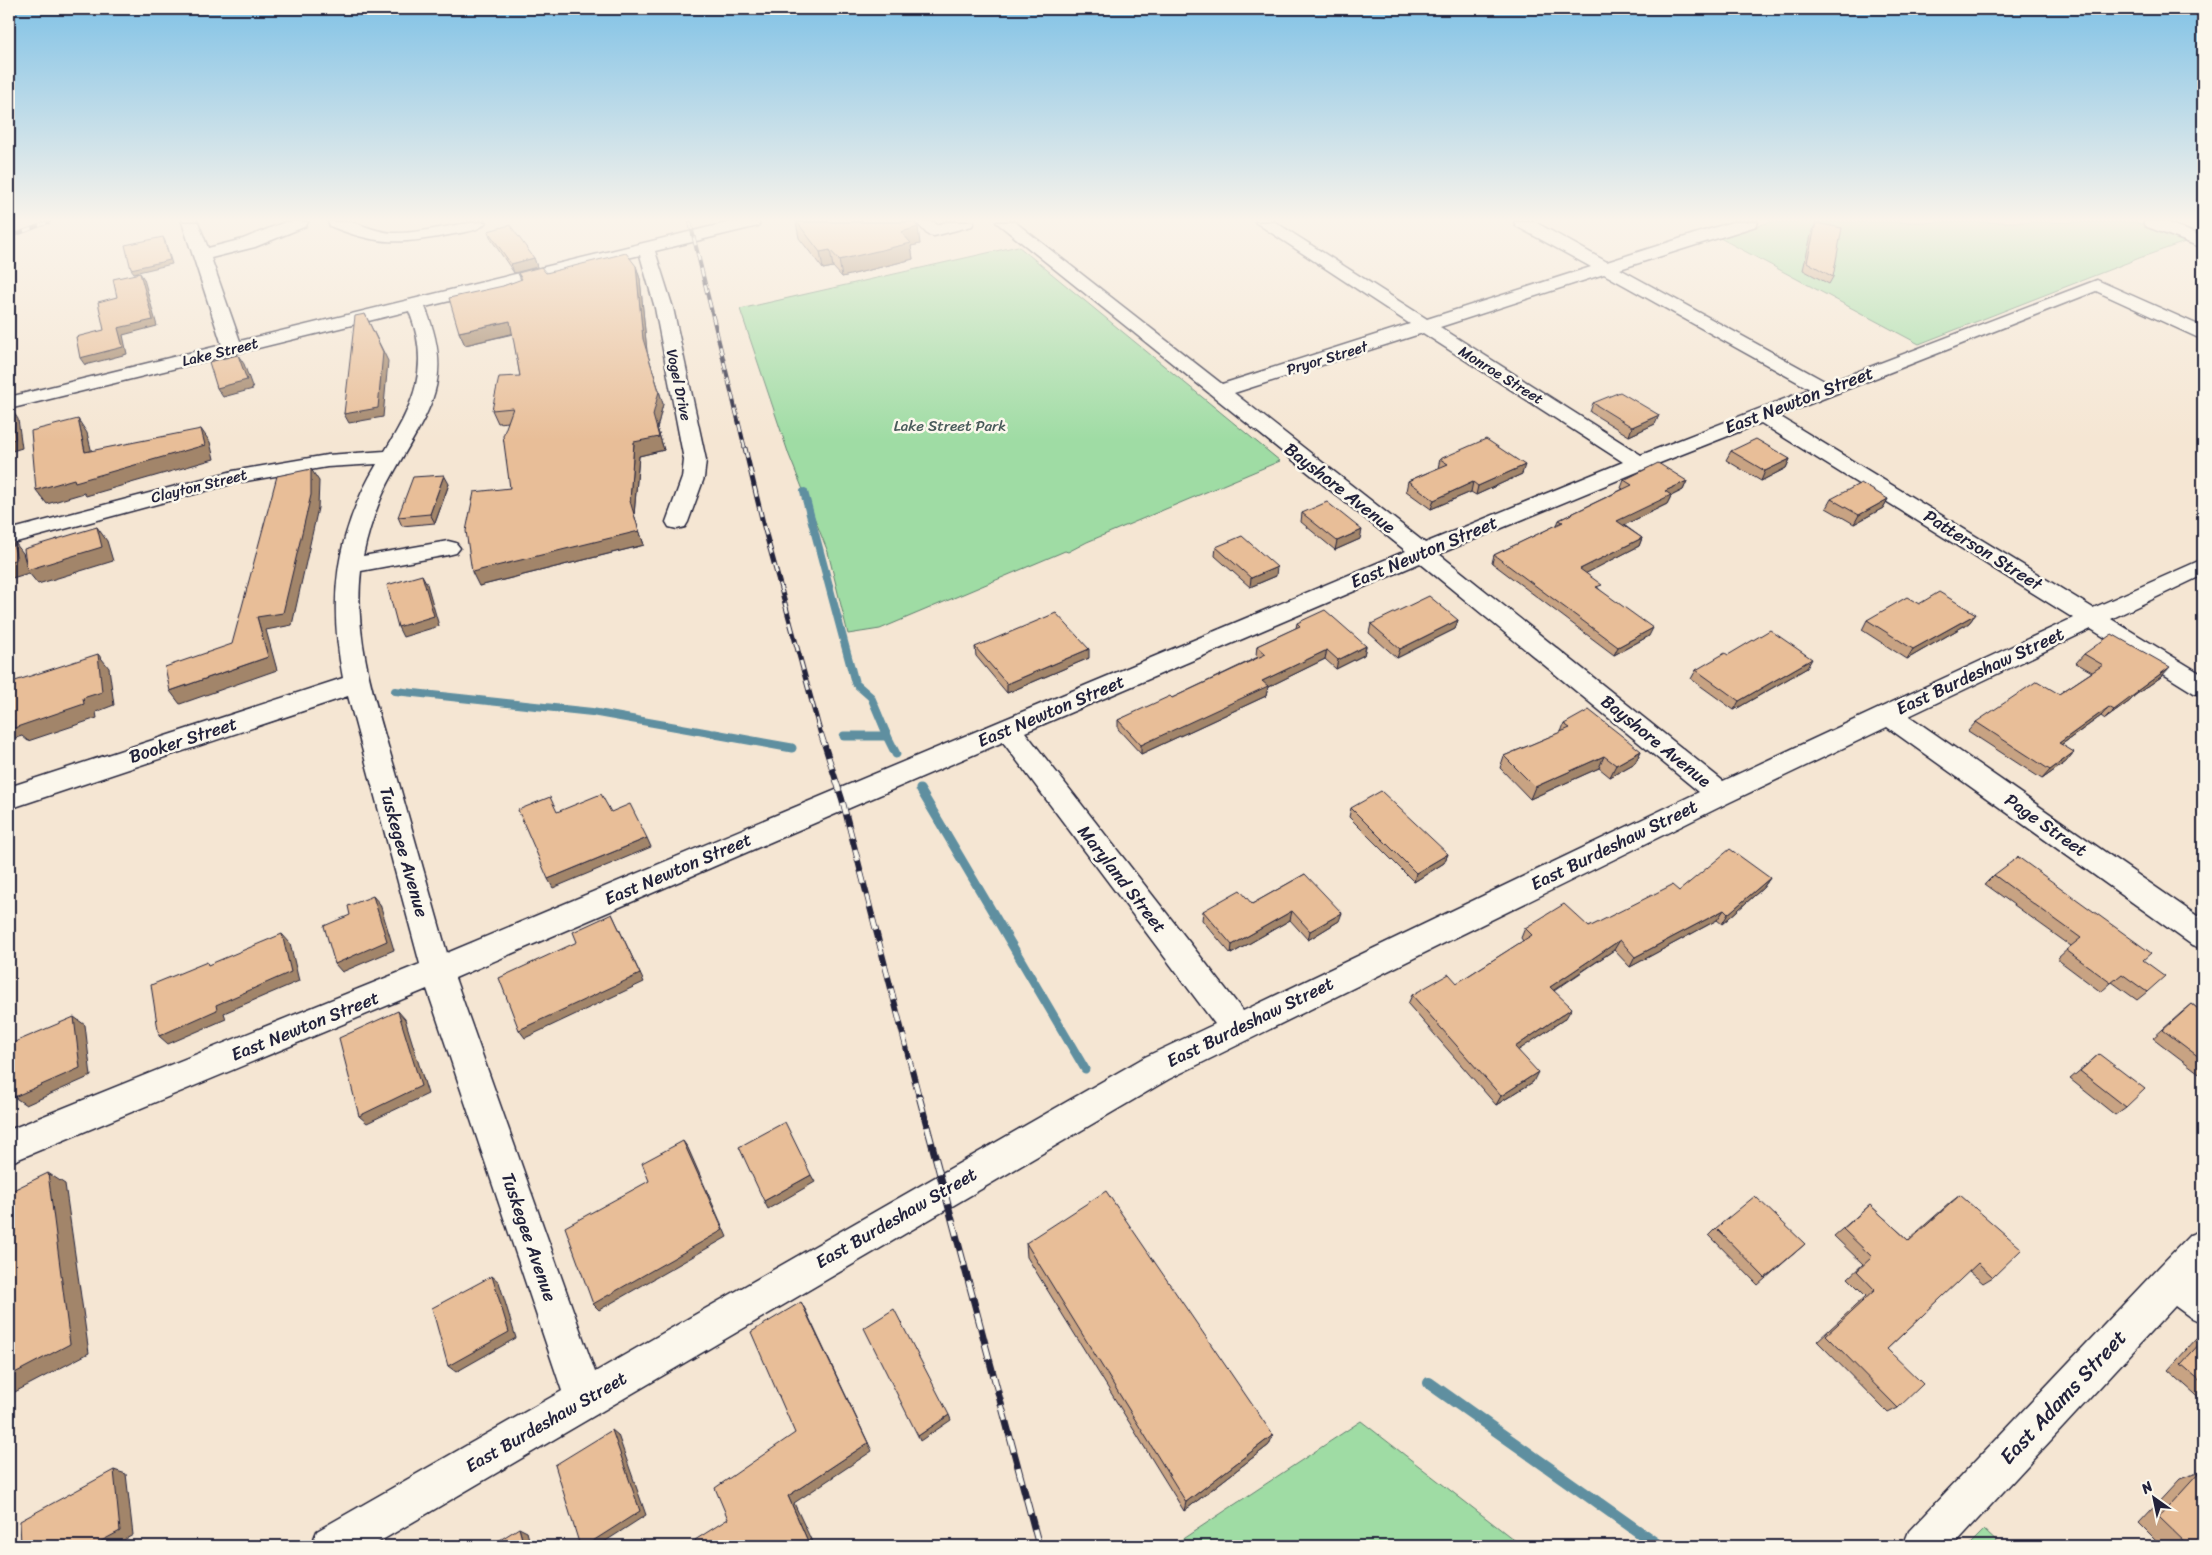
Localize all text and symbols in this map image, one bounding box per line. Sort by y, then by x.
street label: Lake Street [179,330,261,374]
street label: Pryor Street [1283,333,1372,383]
street label: Monroe Street [1453,338,1549,412]
street label: Vogel Drive [659,347,699,424]
street label: East Newton Street [1720,357,1878,443]
park label: Lake Street Park [894,413,1006,439]
street label: Bayshore Avenue [1277,434,1403,542]
street label: Clayton Street [148,461,250,510]
street label: Patterson Street [1917,501,2050,600]
street label: East Newton Street [1345,506,1503,597]
street label: East Burdeshaw Street [1890,618,2070,724]
street label: East Newton Street [972,665,1130,756]
street label: Bayshore Avenue [1594,686,1719,796]
street label: Booker Street [125,707,241,773]
street label: Tuskegee Avenue [370,783,438,921]
street label: Page Street [1998,785,2094,866]
street label: East Burdeshaw Street [1525,791,1703,899]
street label: Maryland Street [1069,818,1175,940]
street label: East Newton Street [599,823,757,914]
street label: East Burdeshaw Street [1161,968,1339,1076]
street label: East Newton Street [226,982,384,1070]
street label: East Burdeshaw Street [809,1158,983,1278]
street label: Tuskegee Avenue [492,1168,566,1306]
street label: East Adams Street [1990,1320,2136,1474]
street label: East Burdeshaw Street [459,1362,633,1482]
north arrow [2130,1472,2180,1522]
text: N [2135,1474,2158,1501]

